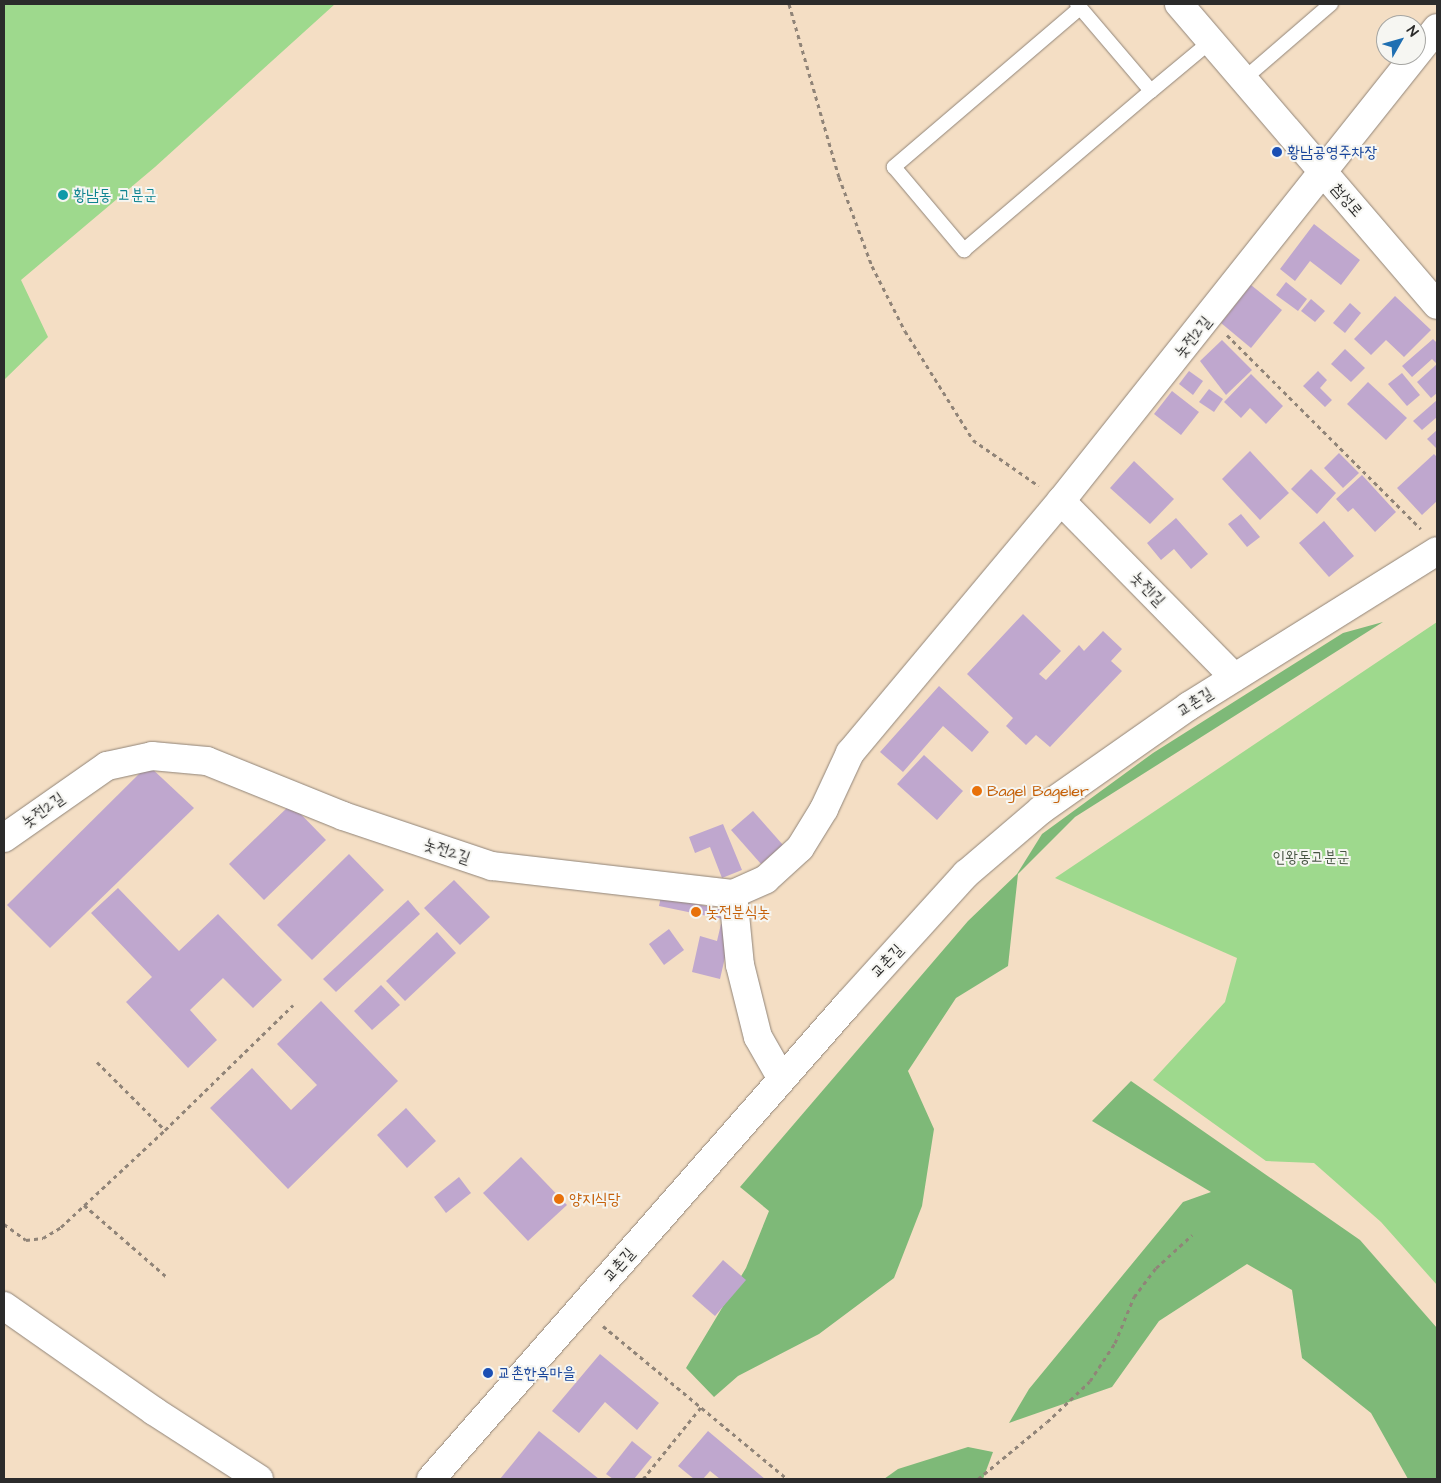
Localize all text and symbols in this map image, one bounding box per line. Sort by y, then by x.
north arrow [1376,15,1426,65]
text: N [1401,22,1423,41]
place label: 황남공영주차장 [1287,142,1377,162]
marker: 황남공영주차장 [1271,146,1283,158]
street label: 첨성로 [1327,179,1367,221]
place label: 황남동 고분군 [73,185,157,205]
marker: 황남동 고분군 [57,189,69,201]
street label: 놋전2길 [1171,312,1215,362]
street label: 놋전1길 [1127,568,1169,610]
street label: 교촌길 [1174,683,1216,721]
place label: Bagel Bageler [987,781,1089,801]
marker: Bagel Bageler [971,785,983,797]
street label: 놋전2길 [18,788,68,832]
street label: 놋전2길 [421,834,473,868]
park label: 인왕동고분군 [1272,847,1350,867]
place label: 놋전분식놋 [706,902,770,922]
marker: 놋전분식놋 [690,906,702,918]
street label: 교촌길 [867,940,907,982]
place label: 양지식당 [569,1189,620,1209]
marker: 양지식당 [553,1193,565,1205]
street label: 교촌길 [599,1244,639,1286]
place label: 교촌한옥마을 [498,1363,575,1383]
marker: 교촌한옥마을 [482,1367,494,1379]

